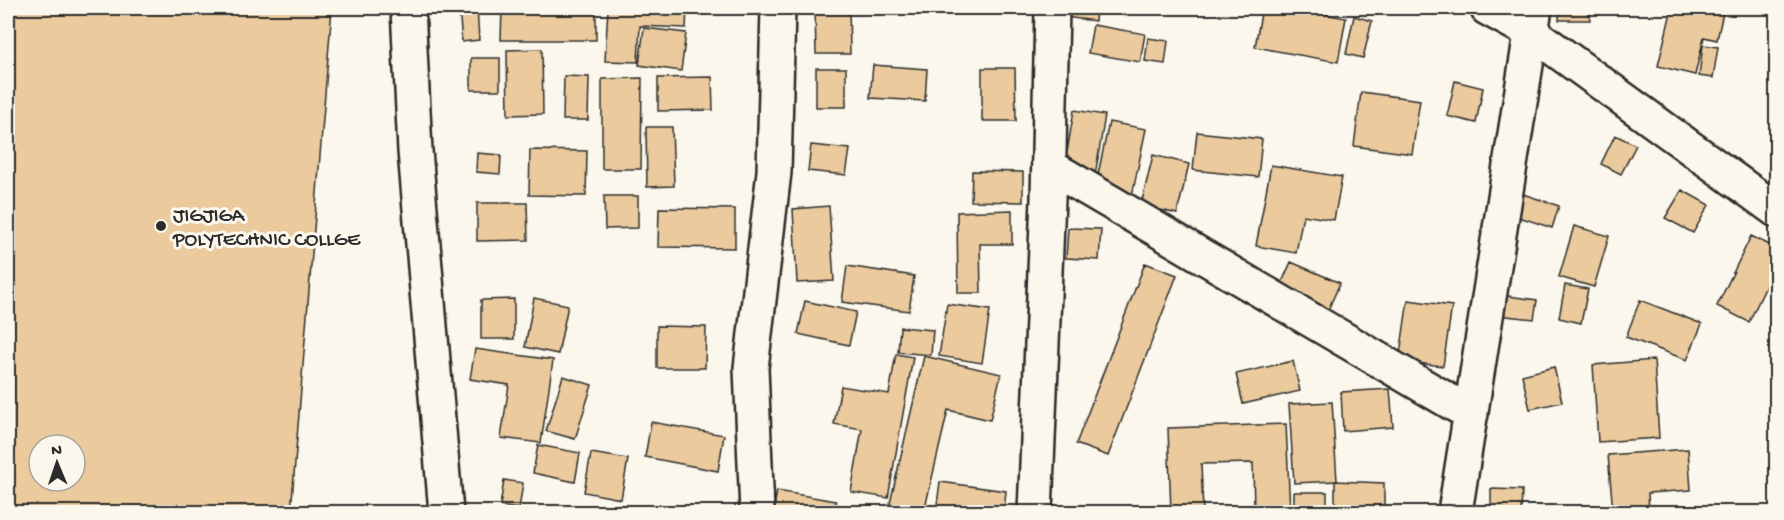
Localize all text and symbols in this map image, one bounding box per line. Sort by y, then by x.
place label: JIGJIGA POLYTECHNIC COLLGE [172,205,361,254]
marker: JIGJIGA POLYTECHNIC COLLGE [154,219,168,233]
north arrow [27,433,87,493]
text: N [51,442,63,461]

